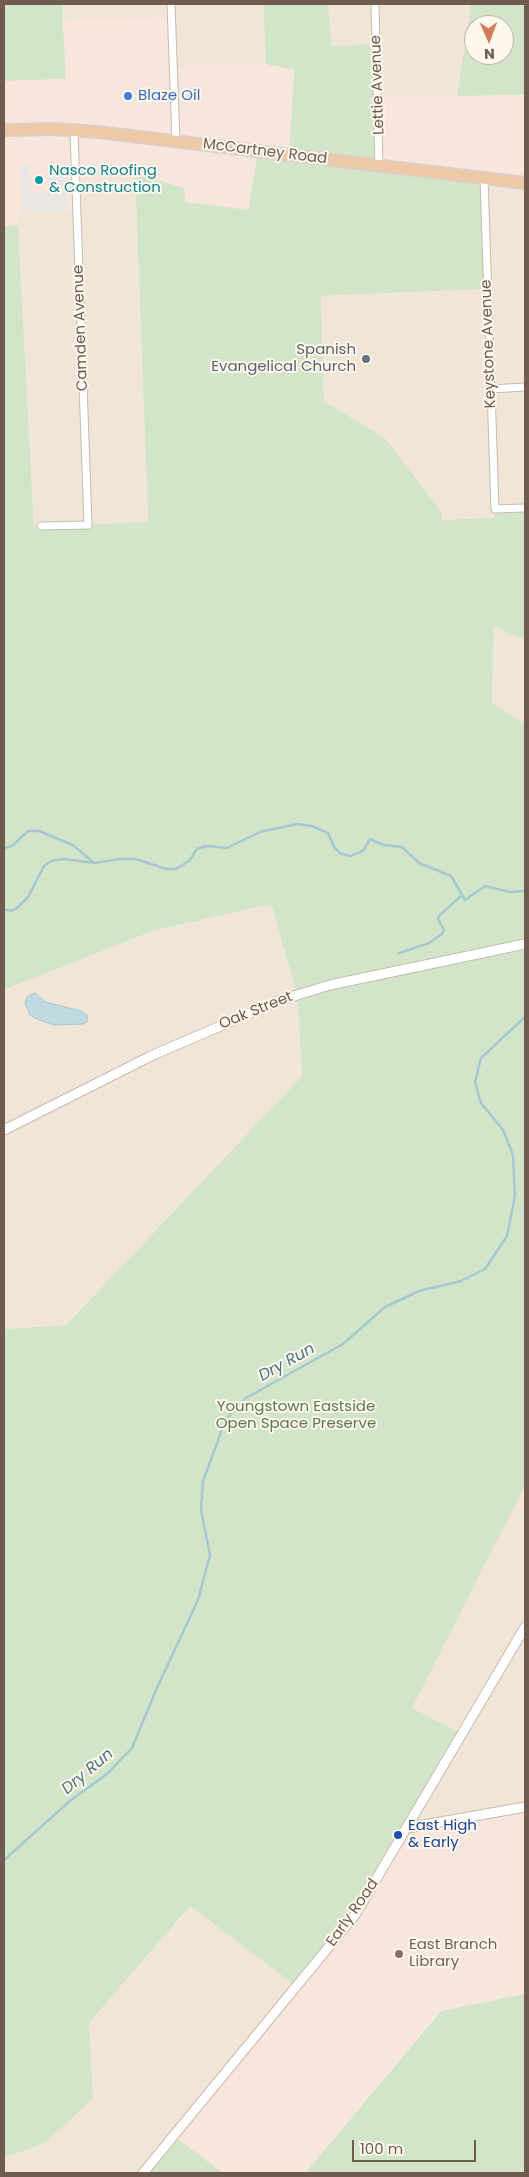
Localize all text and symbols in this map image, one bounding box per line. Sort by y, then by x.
north arrow [464,15,514,65]
street label: Lettie Avenue [367,35,389,135]
text: N [484,44,495,64]
place label: Blaze Oil [138,87,200,105]
marker: Blaze Oil [122,90,134,102]
street label: McCartney Road [202,135,328,169]
place label: Nasco Roofing & Construction [49,162,161,197]
marker: Nasco Roofing & Construction [33,174,45,186]
street label: Camden Avenue [70,264,92,392]
street label: Keystone Avenue [478,279,500,409]
place label: Spanish Evangelical Church [211,341,356,376]
marker: Spanish Evangelical Church [360,353,372,365]
street label: Oak Street [217,988,295,1034]
water label: Dry Run [256,1340,318,1386]
park label: Youngstown Eastside Open Space Preserve [216,1398,376,1433]
water label: Dry Run [58,1745,118,1799]
place label: East High & Early [408,1817,477,1852]
marker: East High & Early [392,1829,404,1841]
street label: Early Road [323,1876,383,1950]
place label: East Branch Library [409,1936,497,1971]
marker: East Branch Library [393,1948,405,1960]
scale bar [354,2130,478,2162]
text: 100 m [360,2138,403,2159]

